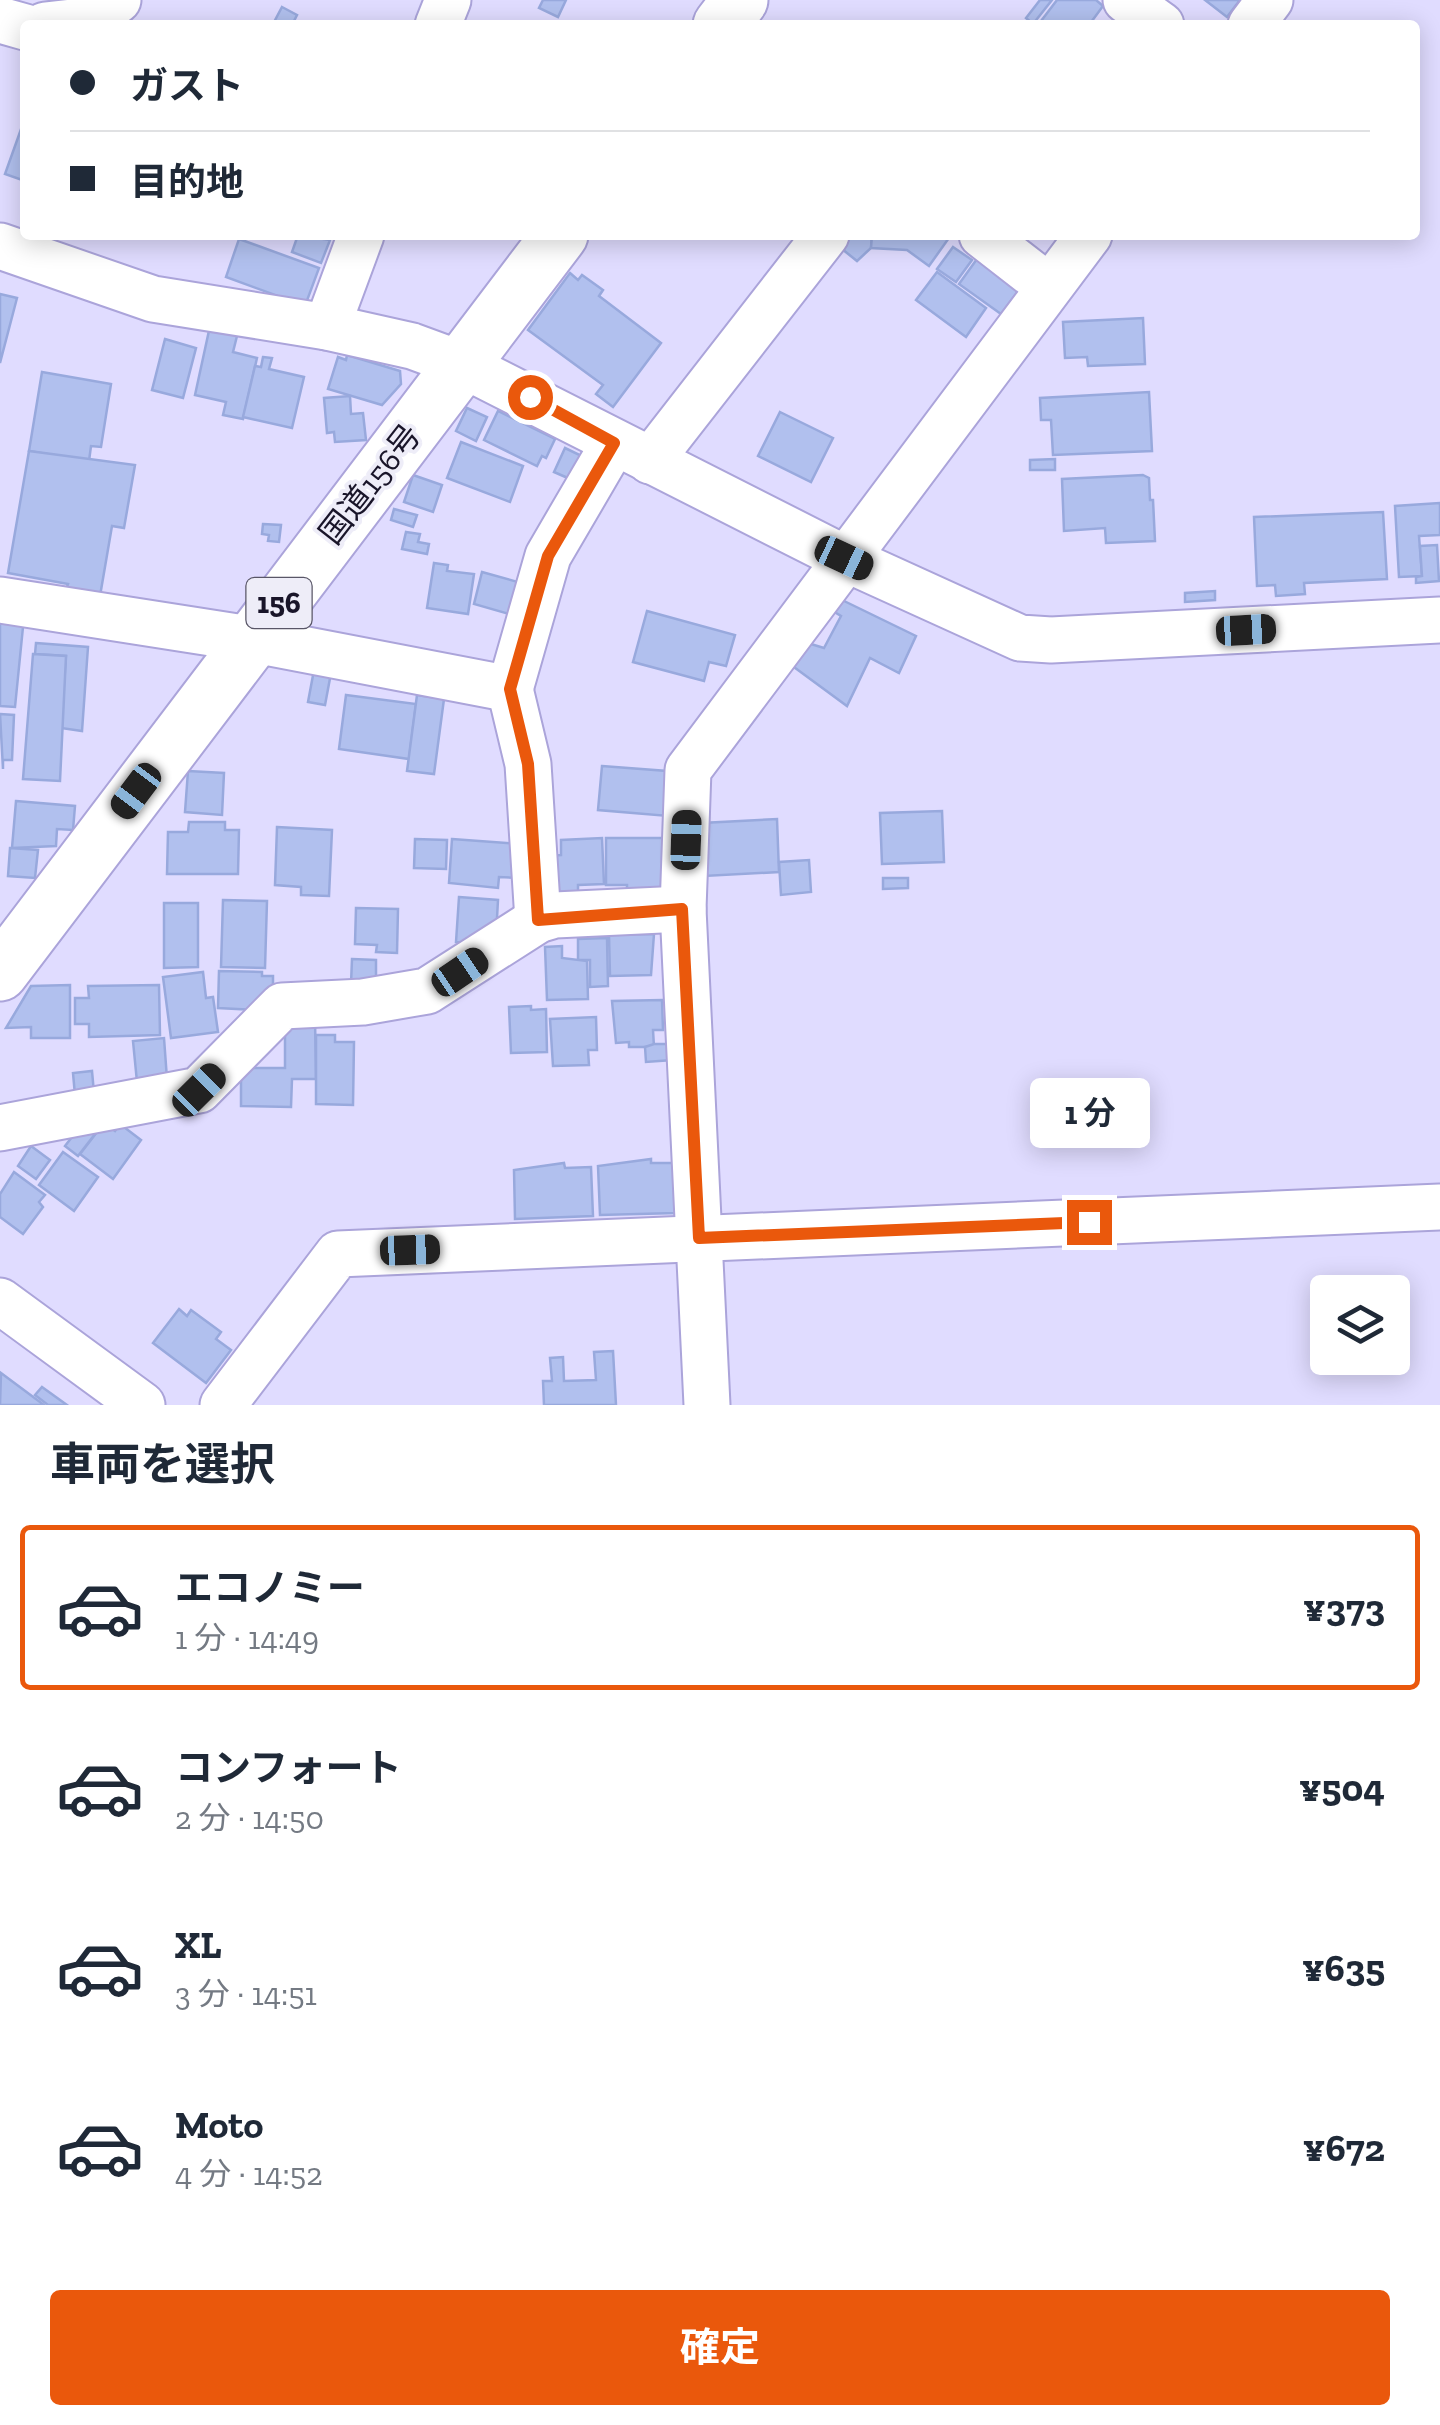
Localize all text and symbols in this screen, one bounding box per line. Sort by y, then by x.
text: ガスト [130,63,244,109]
text: 目的地 [130,159,244,205]
route start [508,375,553,420]
street label: 国道156号 [311,416,429,552]
car [810,532,878,584]
road number: 156 [246,578,312,628]
car [1215,613,1277,647]
car [106,758,166,824]
car [670,809,702,871]
car [427,943,493,1001]
car [167,1058,231,1122]
callout: 1 分 [1029,1077,1149,1147]
text: 1 分 [1065,1094,1115,1132]
route end [1067,1200,1112,1245]
car [379,1234,441,1266]
map controls [1310,1275,1410,1375]
button: layers [1310,1275,1410,1375]
text: 車両を選択 [50,1438,275,1492]
icon: car [55,1563,145,1653]
text: エコノミー [175,1565,365,1611]
text: ¥373 [1303,1585,1385,1631]
text: 1 分 · 14:49 [175,1619,319,1657]
icon: car [55,1743,145,1833]
text: コンフォート [175,1745,402,1791]
text: ¥504 [1299,1765,1385,1811]
text: 2 分 · 14:50 [175,1799,324,1837]
text: XL [175,1922,222,1968]
icon: car [55,1923,145,2013]
text: ¥635 [1302,1945,1385,1991]
text: 3 分 · 14:51 [175,1975,317,2013]
text: Moto [175,2102,263,2148]
icon: car [55,2103,145,2193]
text: ¥672 [1303,2125,1385,2171]
text: 4 分 · 14:52 [175,2155,323,2193]
button: 確定 [50,2290,1390,2405]

